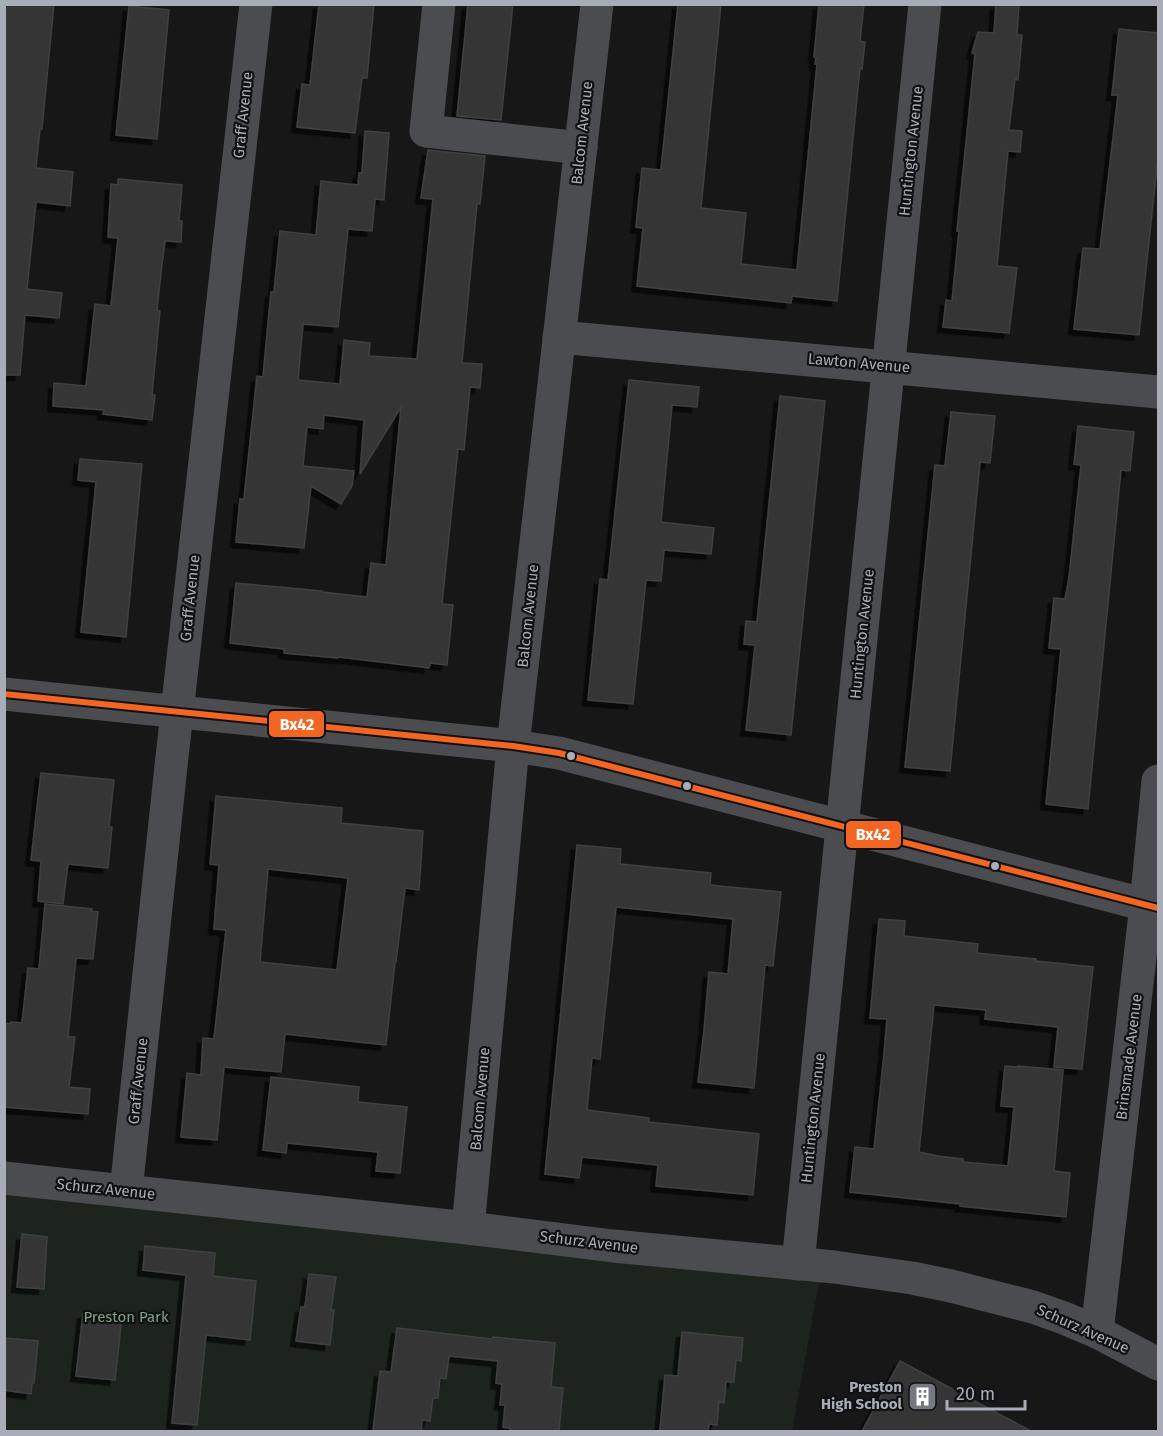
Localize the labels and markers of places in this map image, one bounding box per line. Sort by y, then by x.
unlabelled marker [565,750,577,762]
unlabelled marker [681,780,693,792]
unlabelled marker [989,860,1001,872]
place label: Preston High School [821,1378,903,1413]
building icon: Preston High School [907,1380,939,1412]

